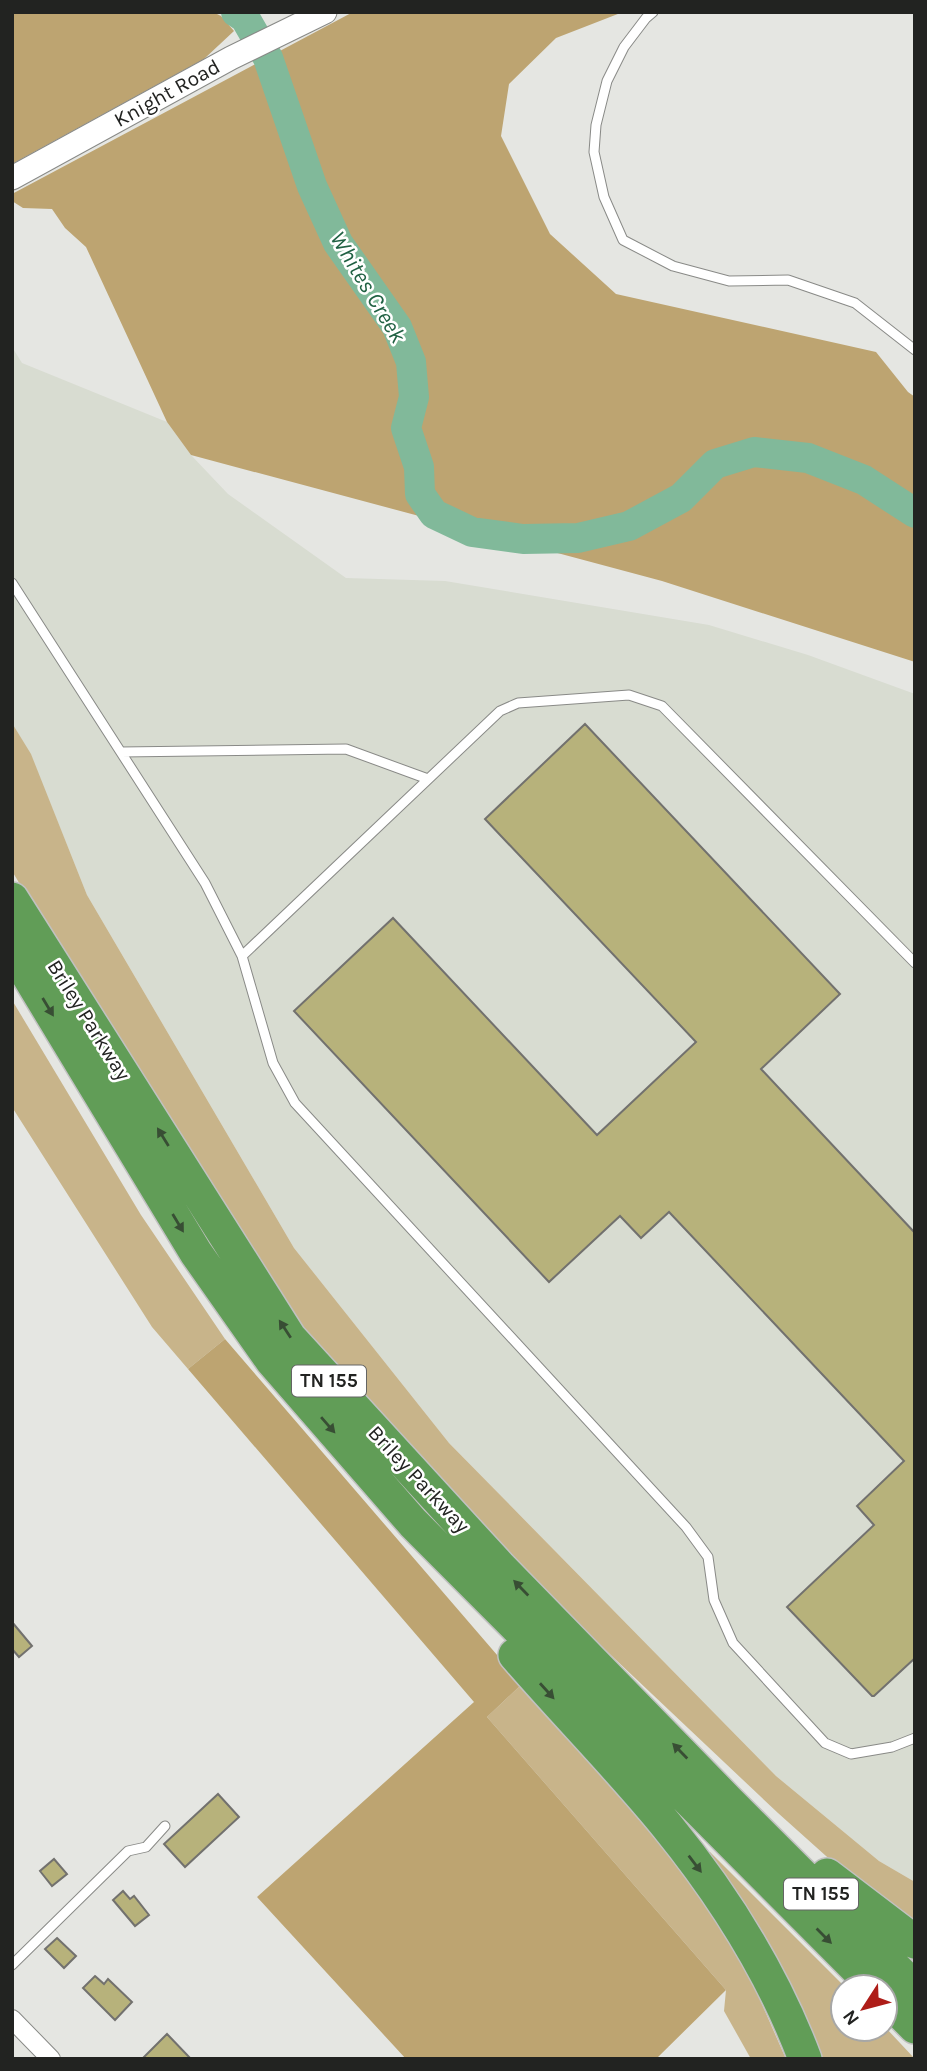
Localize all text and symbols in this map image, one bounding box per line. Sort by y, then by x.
street label: Knight Road [110,54,224,132]
water label: Whites Creek [324,226,412,348]
street label: Briley Parkway [42,955,136,1085]
one-way arrow [41,998,54,1017]
one-way arrow [157,1128,170,1147]
one-way arrow [171,1213,184,1233]
one-way arrow [279,1320,292,1339]
road number: TN 155 [292,1366,366,1396]
one-way arrow [320,1416,336,1434]
street label: Briley Parkway [363,1421,475,1538]
one-way arrow [513,1580,529,1597]
one-way arrow [539,1683,554,1700]
one-way arrow [672,1743,688,1760]
one-way arrow [688,1855,702,1873]
road number: TN 155 [784,1878,858,1910]
one-way arrow [816,1927,832,1944]
north arrow [829,1973,899,2043]
text: N [838,2005,864,2029]

